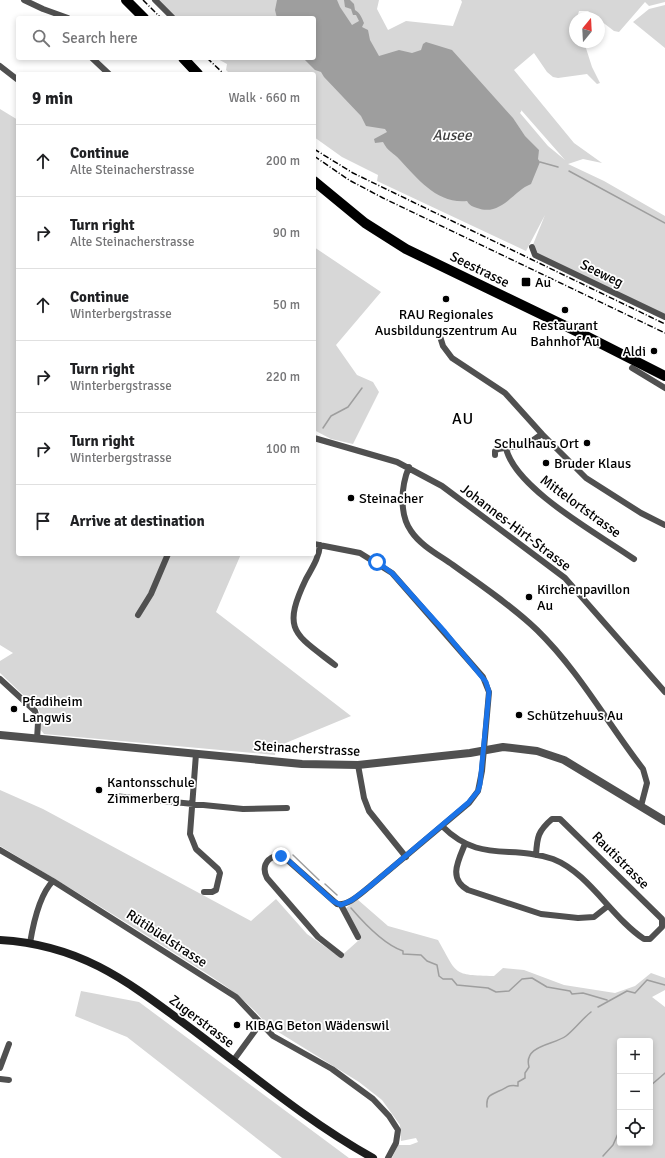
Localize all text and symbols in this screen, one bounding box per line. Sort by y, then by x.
north arrow [569,12,605,48]
search box [16,16,316,60]
icon: search [30,27,52,49]
text: Search here [62,29,138,47]
text: 9 min [32,88,73,109]
text: Walk · 660 m [229,90,300,106]
water label: Ausee [433,126,473,144]
text: Continue [70,144,129,162]
icon: ahead [32,150,54,172]
text: 200 m [266,153,300,169]
text: Alte Steinacherstrasse [70,162,194,178]
text: Turn right [70,216,135,234]
icon: right [32,222,54,244]
text: 90 m [273,225,300,241]
text: Alte Steinacherstrasse [70,234,194,250]
street label: Seestrasse [447,248,512,291]
street label: Seeweg [577,256,626,291]
place label: Au [535,274,551,291]
marker: Au [520,276,532,288]
text: Continue [70,288,129,306]
icon: ahead [32,294,54,316]
marker: RAU Regionales Ausbildungszentrum Au [441,294,451,304]
text: 50 m [273,297,300,313]
marker: Restaurant Bahnhof Au [560,305,570,315]
text: Winterbergstrasse [70,306,172,322]
place label: RAU Regionales Ausbildungszentrum Au [375,306,517,339]
place label: Restaurant Bahnhof Au [530,317,600,350]
place label: Aldi [622,343,646,360]
marker: Aldi [649,346,659,356]
text: Turn right [70,360,135,378]
icon: right [32,366,54,388]
text: 220 m [266,369,300,385]
text: Winterbergstrasse [70,378,172,394]
district label: AU [452,409,474,429]
text: Turn right [70,432,135,450]
place label: Schulhaus Ort [494,435,579,452]
icon: right [32,438,54,460]
marker: Schulhaus Ort [582,438,592,448]
text: 100 m [266,441,300,457]
text: Winterbergstrasse [70,450,172,466]
place label: Bruder Klaus [554,455,631,472]
marker: Bruder Klaus [541,458,551,468]
street label: Mittelortstrasse [537,471,624,541]
street label: Johannes-Hirt-Strasse [457,480,574,575]
place label: Steinacher [359,490,424,507]
marker: Steinacher [346,493,356,503]
icon: arrive [32,510,54,532]
text: Arrive at destination [70,512,205,530]
route start [368,553,386,571]
place label: Kirchenpavillon Au [537,581,630,614]
marker: Kirchenpavillon Au [524,592,534,602]
place label: Pfadiheim Langwis [22,693,83,726]
marker: Pfadiheim Langwis [9,704,19,714]
place label: Schützehuus Au [527,707,623,724]
marker: Schützehuus Au [514,710,524,720]
street label: Steinacherstrasse [253,737,361,760]
place label: Kantonsschule Zimmerberg [107,774,195,807]
marker: Kantonsschule Zimmerberg [94,785,104,795]
street label: Rautistrasse [588,828,653,893]
route end [272,847,290,865]
street label: Rütibüelstrasse [123,906,210,971]
street label: Zugerstrasse [166,991,238,1051]
place label: KIBAG Beton Wädenswil [245,1017,389,1034]
marker: KIBAG Beton Wädenswil [232,1020,242,1030]
map controls [617,1038,653,1146]
button: + [617,1038,653,1074]
button: − [617,1074,653,1110]
button: locate [617,1110,653,1146]

